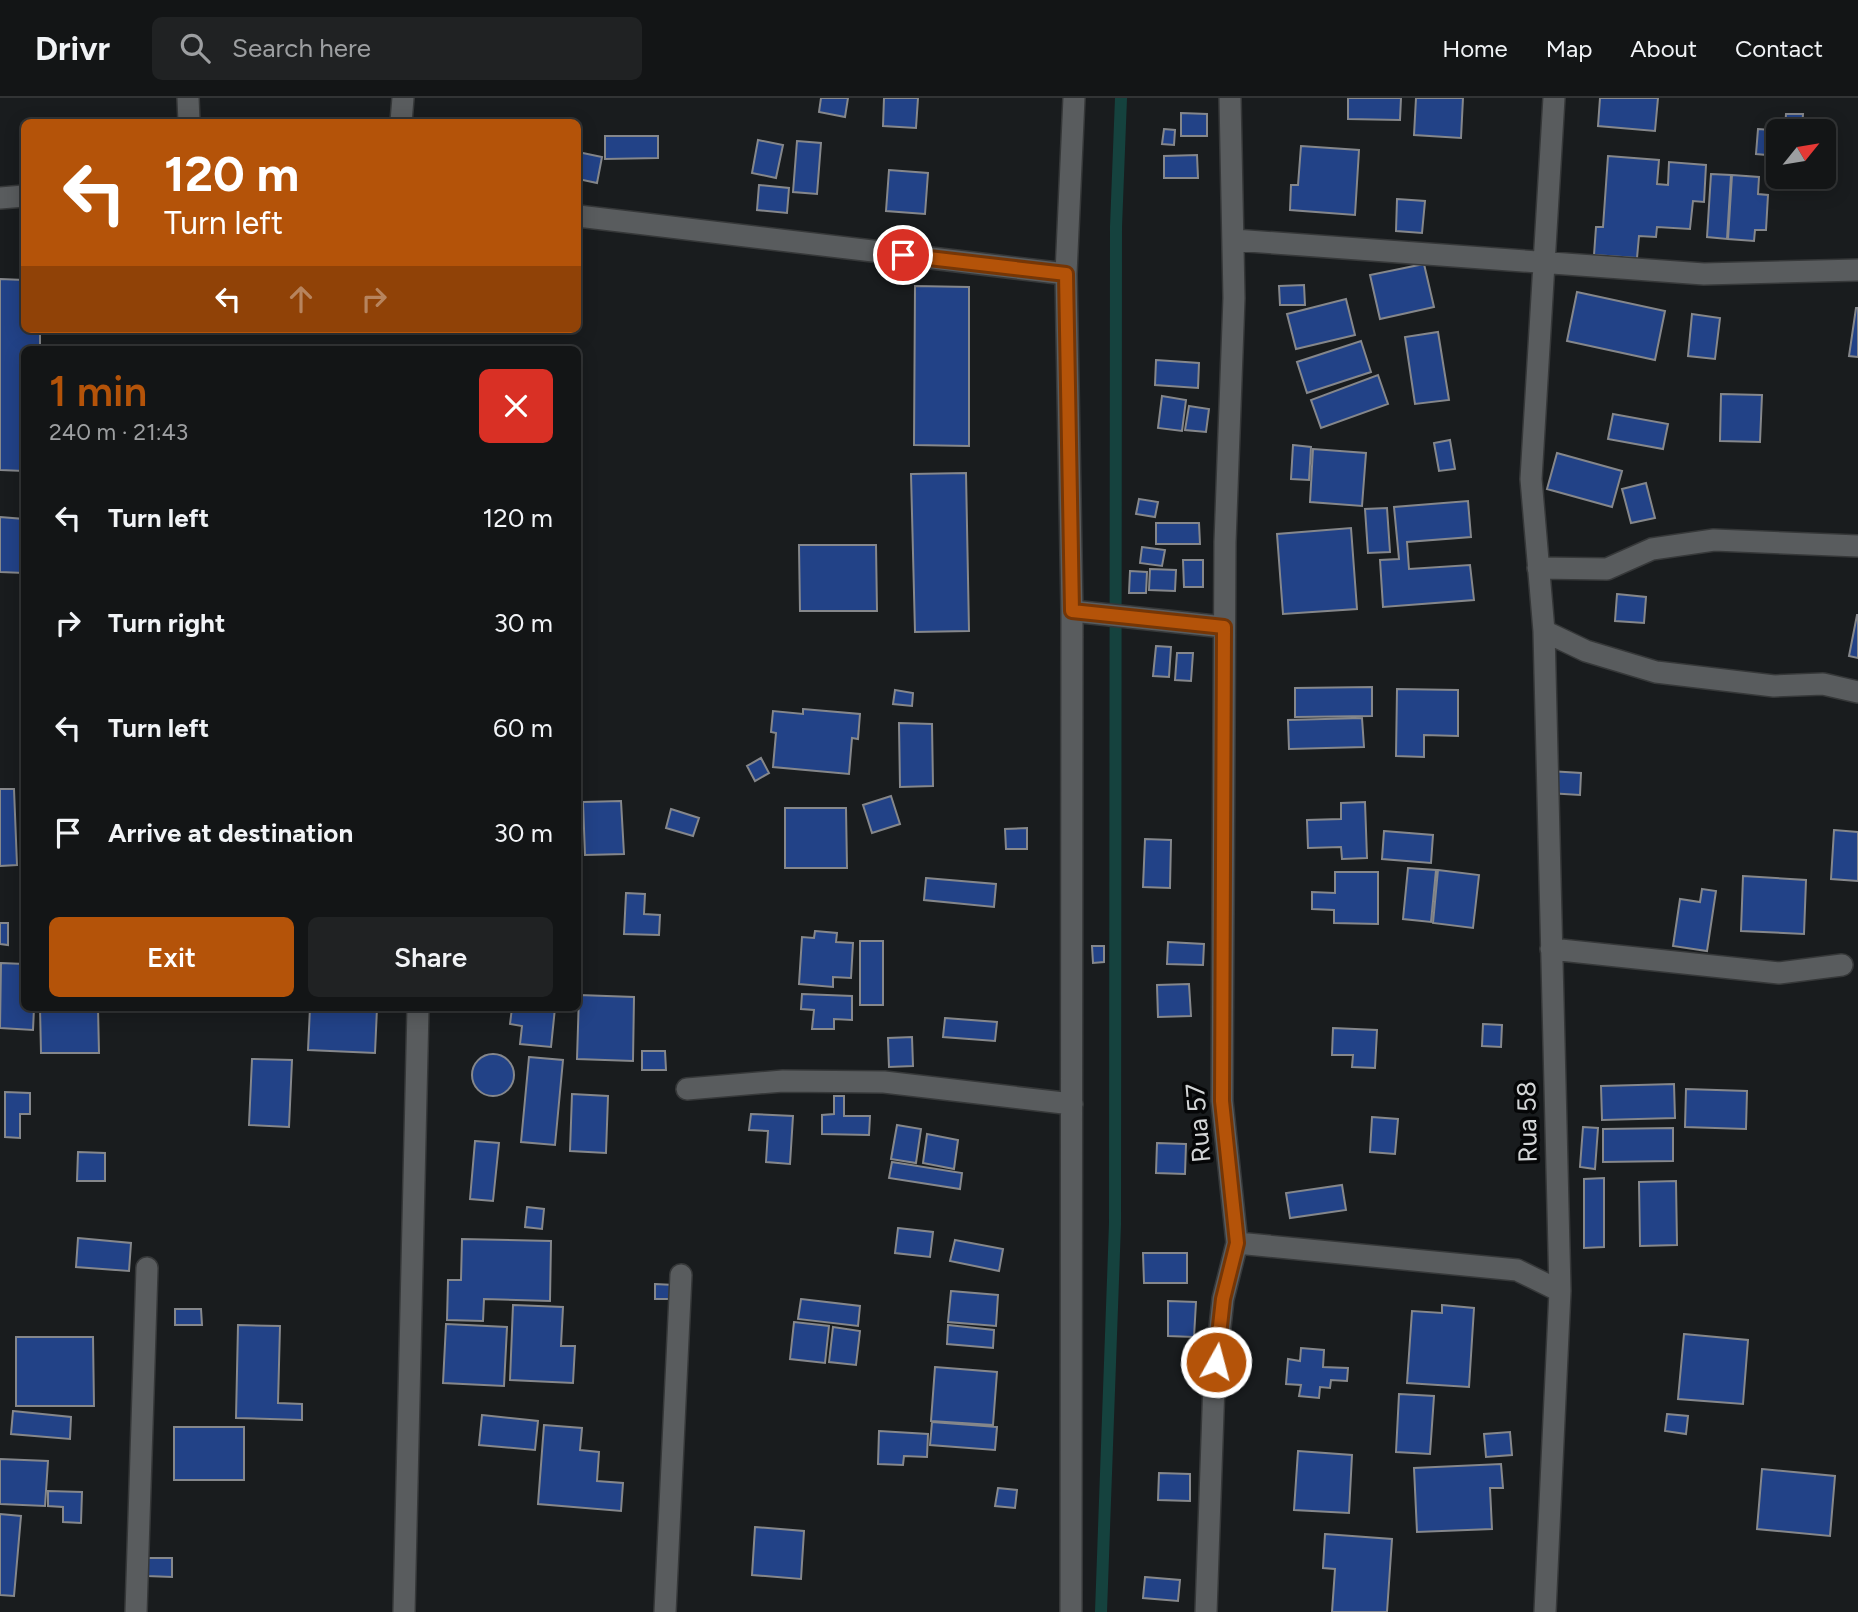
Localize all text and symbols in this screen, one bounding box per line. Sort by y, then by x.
search box [152,17,642,80]
text: Drivr [35,29,110,68]
icon: search [176,29,214,67]
text: Search here [232,32,371,64]
text: Home [1442,34,1508,63]
text: Map [1546,34,1592,63]
text: About [1630,34,1697,63]
text: Contact [1735,34,1823,63]
north arrow [1766,119,1836,189]
map controls [1766,119,1836,189]
text: 120 m [164,144,299,203]
icon: left [49,147,140,238]
text: Turn left [164,204,283,242]
pin [873,225,933,285]
icon: arrive [884,236,922,274]
icon: left [209,280,247,318]
icon: ahead [282,280,320,318]
icon: right [355,280,393,318]
text: 1 min [49,366,147,417]
button: close [479,369,553,443]
text: 240 m · 21:43 [49,418,188,446]
icon: left [49,499,87,537]
text: Turn left [108,502,209,534]
text: 120 m [483,502,553,534]
icon: right [49,604,87,642]
text: Turn right [108,607,225,639]
text: 30 m [494,607,553,639]
icon: left [49,709,87,747]
text: Turn left [108,712,209,744]
text: 60 m [493,712,553,744]
icon: arrive [49,814,87,852]
text: Arrive at destination [108,817,353,849]
text: 30 m [494,817,553,849]
button: Exit [49,917,294,997]
button: Share [308,917,553,997]
street label: Rua 58 [1510,1081,1544,1163]
street label: Rua 57 [1179,1082,1217,1164]
position arrow [1179,1325,1253,1399]

